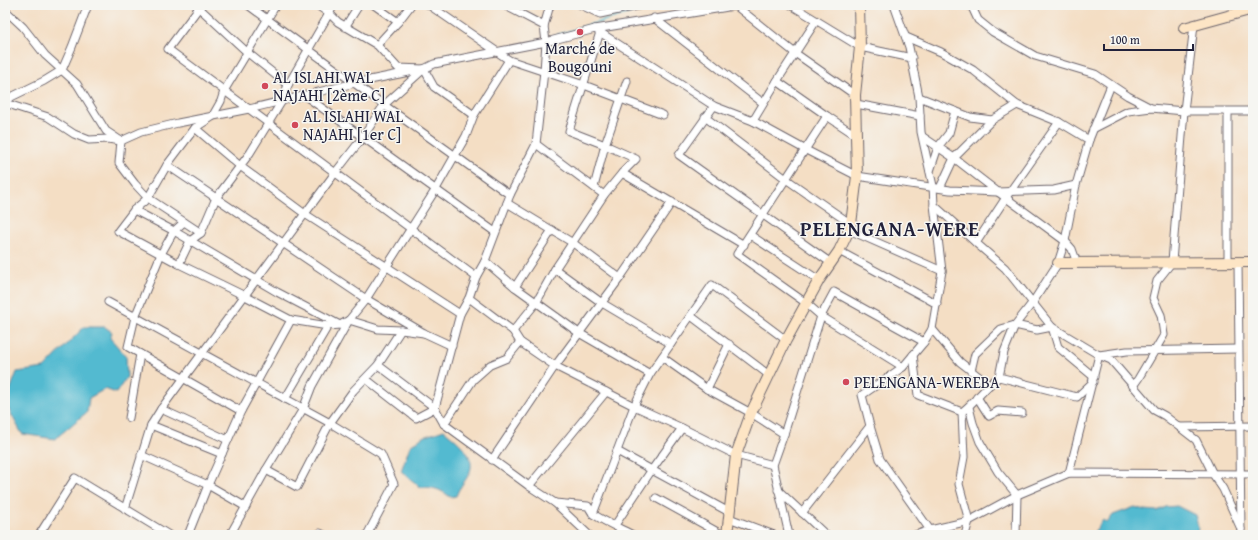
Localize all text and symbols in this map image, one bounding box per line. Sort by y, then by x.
scale bar [1104,26,1193,52]
marker: Marché de Bougouni [575,27,585,37]
text: 100 m [1110,31,1140,48]
place label: Marché de Bougouni [545,36,615,78]
place label: AL ISLAHI WAL NAJAHI [2ème C] [273,65,385,107]
marker: AL ISLAHI WAL NAJAHI [2ème C] [260,81,270,91]
place label: AL ISLAHI WAL NAJAHI [1er C] [303,104,403,146]
marker: AL ISLAHI WAL NAJAHI [1er C] [290,120,300,130]
district label: PELENGANA-WERE [800,214,980,243]
place label: PELENGANA-WEREBA [854,370,1000,394]
marker: PELENGANA-WEREBA [841,377,851,387]

